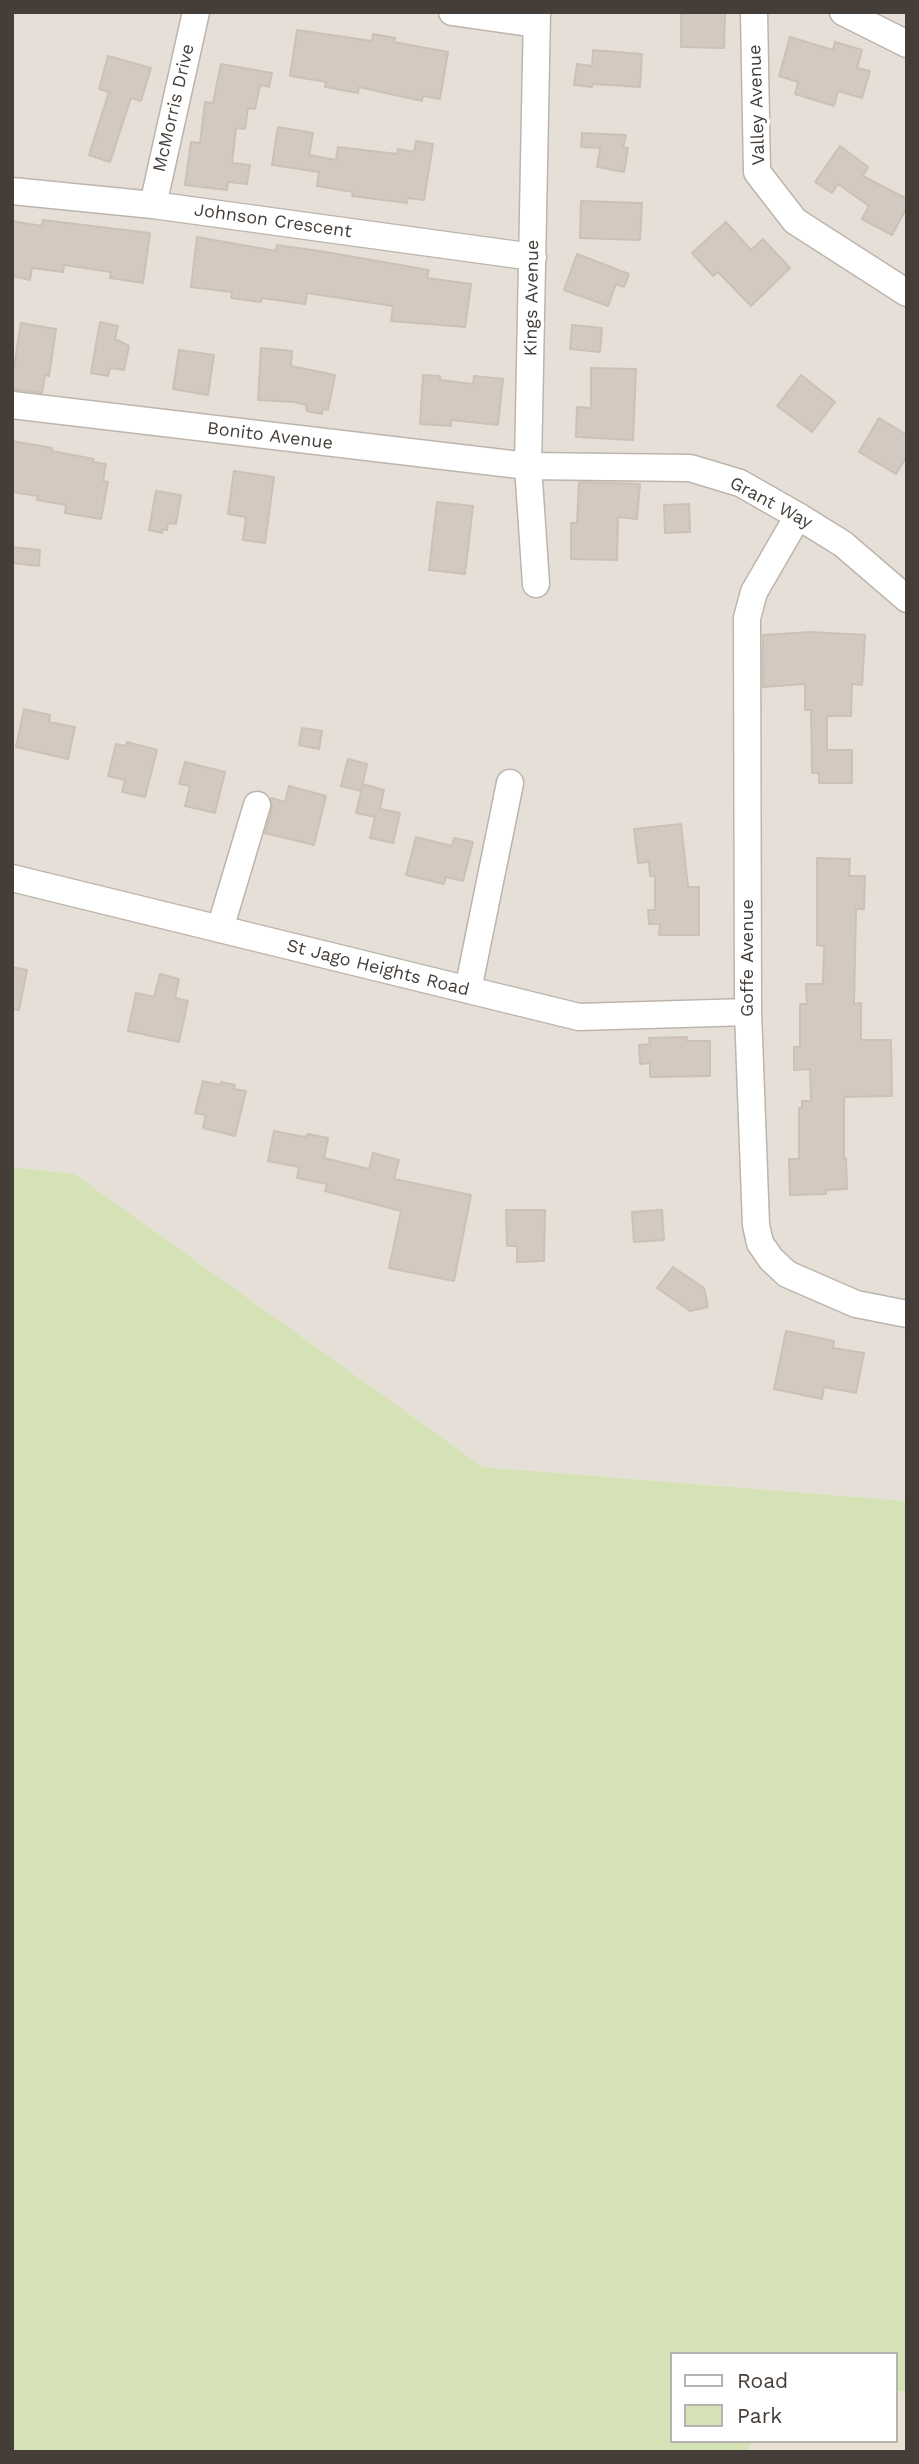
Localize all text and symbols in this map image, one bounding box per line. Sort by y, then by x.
street label: McMorris Drive [149,42,199,174]
street label: Valley Avenue [744,44,770,166]
street label: Johnson Crescent [193,199,353,243]
street label: Kings Avenue [520,240,544,356]
street label: Bonito Avenue [206,418,334,454]
street label: Grant Way [726,472,816,534]
street label: Goffe Avenue [737,899,759,1017]
street label: St Jago Heights Road [284,935,472,1001]
legend [670,2352,898,2443]
text: Road [737,2368,788,2393]
text: Park [737,2403,782,2428]

